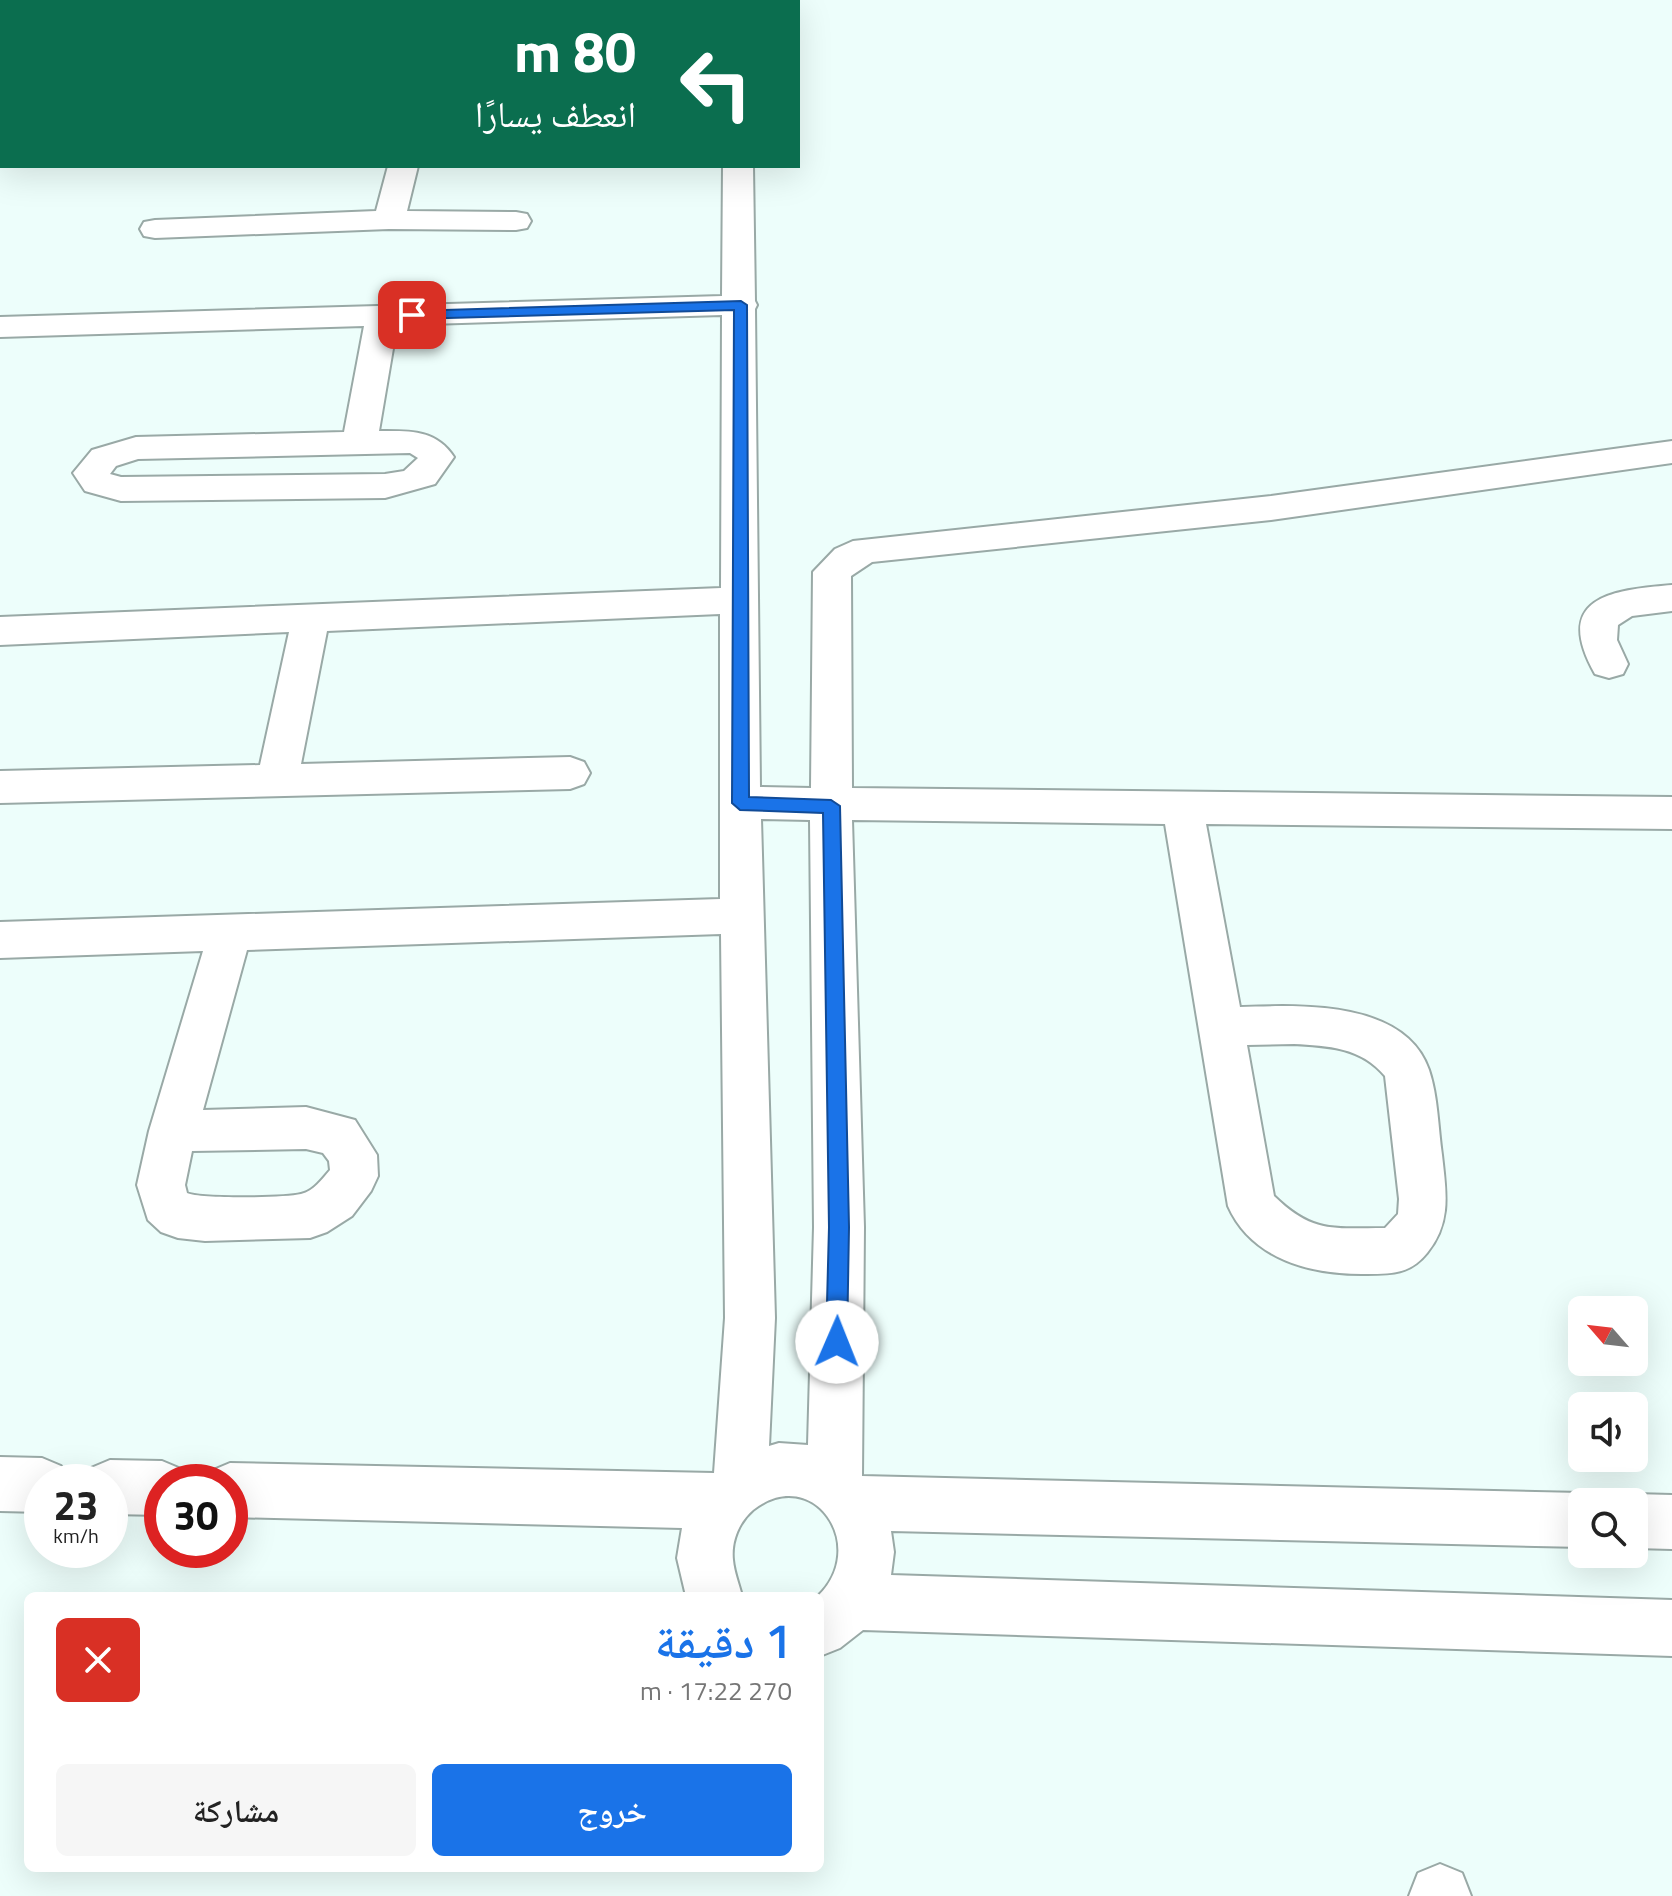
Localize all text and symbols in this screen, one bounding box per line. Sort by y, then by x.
text: 80 m [514,9,636,94]
icon: left [664,32,768,136]
text: انعطف يسارًا [475,86,636,141]
pin [378,281,446,349]
icon: arrive [390,293,434,337]
north arrow [1568,1296,1648,1376]
map controls [1568,1296,1648,1568]
position arrow [795,1300,879,1384]
button: sound [1568,1392,1648,1472]
speed limit sign: 30 [144,1464,248,1568]
text: 23 [54,1475,98,1536]
button: search [1568,1488,1648,1568]
text: km/h [53,1520,99,1551]
text: 1 دقيقة [655,1604,792,1677]
button: close [56,1618,140,1702]
text: 270 m · 17:22 [640,1671,792,1710]
button: مشاركة [56,1764,416,1856]
button: خروج [432,1764,792,1856]

